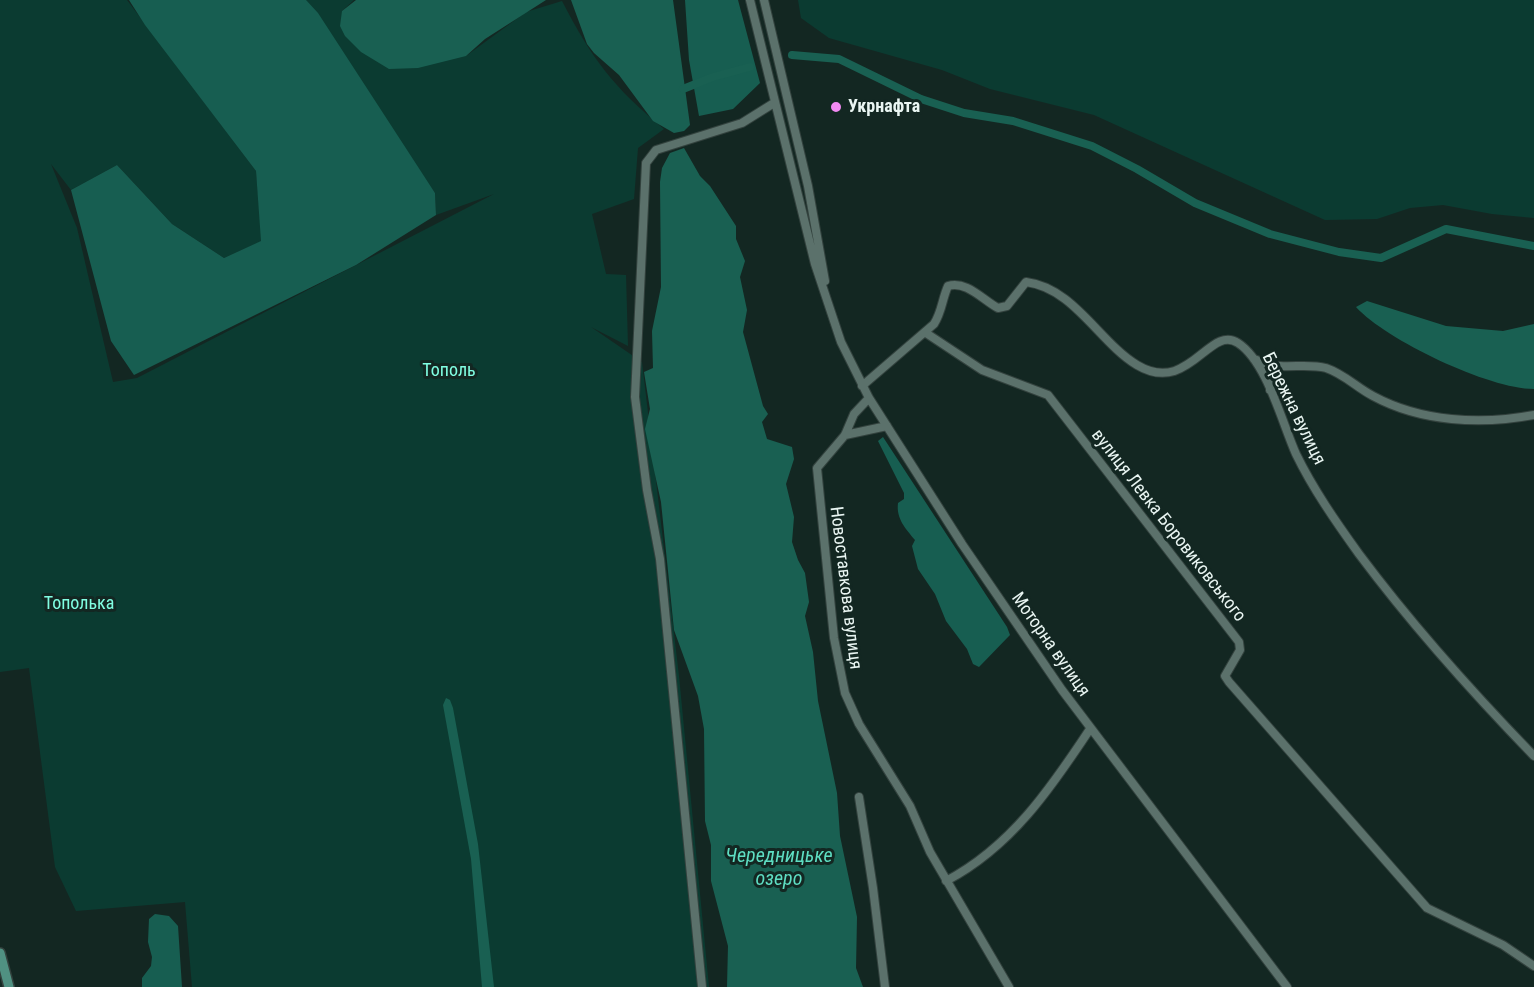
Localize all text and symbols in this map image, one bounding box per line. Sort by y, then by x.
place label: Укрнафта [848,96,920,118]
marker: Укрнафта [829,100,843,114]
street label: Бережна вулиця [1257,349,1329,469]
park label: Тополь [422,360,476,382]
street label: вулиця Левка Боровиковського [1086,425,1250,627]
street label: Новоставкова вулиця [824,505,866,671]
street label: Моторна вулиця [1006,589,1094,701]
park label: Тополька [44,593,114,615]
water label: Чередницьке озеро [725,845,833,892]

